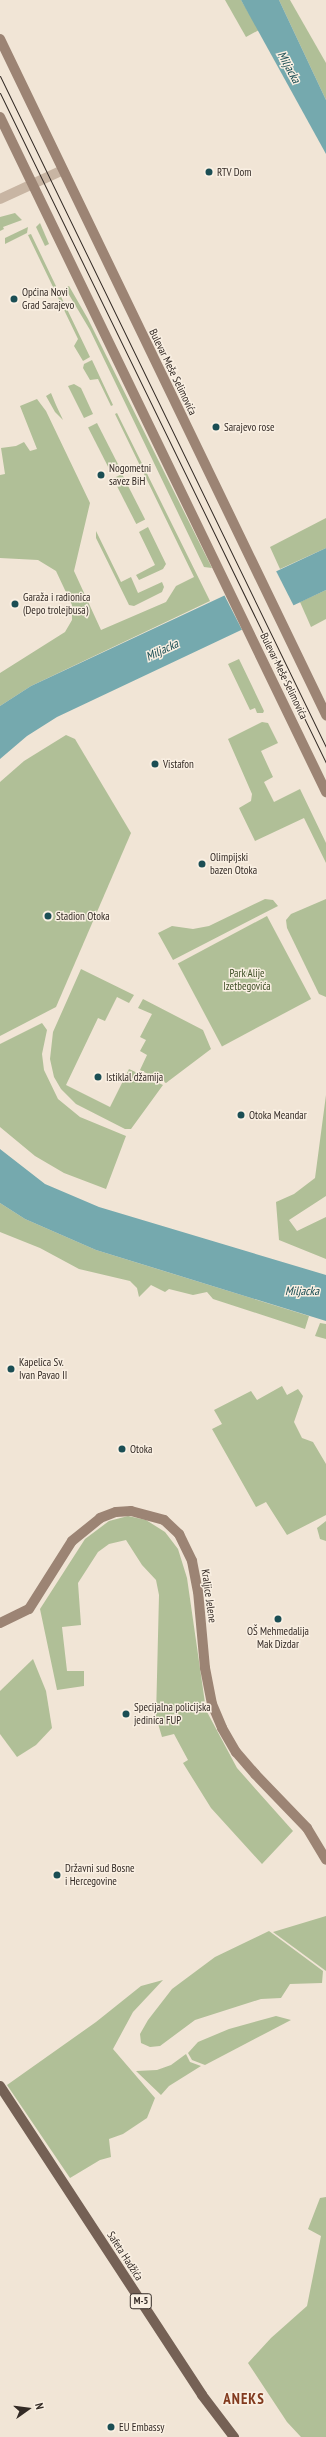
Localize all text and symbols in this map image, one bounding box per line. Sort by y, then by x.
water label: Miljacka [274,49,304,85]
place label: RTV Dom [217,165,252,179]
marker: RTV Dom [204,167,214,177]
place label: Općina Novi Grad Sarajevo [22,286,74,312]
marker: Općina Novi Grad Sarajevo [9,294,19,304]
street label: Bulevar Meše Selimovića [146,327,200,417]
place label: Sarajevo rose [224,420,275,434]
marker: Sarajevo rose [211,422,221,432]
place label: Nogometni savez BiH [109,462,151,488]
marker: Nogometni savez BiH [96,470,106,480]
place label: Garaža i radionica (Depo trolejbusa) [23,591,90,617]
marker: Garaža i radionica (Depo trolejbusa) [10,599,20,609]
street label: Bulevar Meše Selimovića [257,631,311,721]
water label: Miljacka [143,636,181,664]
place label: Vistafon [163,757,194,771]
marker: Vistafon [150,759,160,769]
place label: Olimpijski bazen Otoka [210,851,257,877]
marker: Olimpijski bazen Otoka [197,859,207,869]
place label: Stadion Otoka [56,909,110,923]
marker: Stadion Otoka [43,911,53,921]
park label: Park Alije Izetbegovića [223,967,271,993]
place label: Istiklal džamija [106,1070,163,1084]
marker: Istiklal džamija [93,1072,103,1082]
place label: Otoka Meandar [249,1108,307,1122]
marker: Otoka Meandar [236,1110,246,1120]
water label: Miljacka [285,1284,319,1298]
place label: Kapelica Sv. Ivan Pavao II [19,1356,67,1382]
marker: Kapelica Sv. Ivan Pavao II [6,1364,16,1374]
place label: Otoka [130,1442,152,1456]
marker: Otoka [117,1444,127,1454]
street label: Kraljice Jelene [199,1568,219,1624]
marker: OŠ Mehmedalija Mak Dizdar [273,1614,283,1624]
place label: OŠ Mehmedalija Mak Dizdar [247,1625,309,1651]
place label: Specijalna policijska jedinica FUP [134,1701,211,1727]
marker: Specijalna policijska jedinica FUP [121,1709,131,1719]
place label: Državni sud Bosne i Hercegovine [65,1862,135,1888]
marker: Državni sud Bosne i Hercegovine [52,1870,62,1880]
street label: Safeta Hadžića [104,2229,146,2283]
road number: M-5 [129,2293,153,2309]
north arrow [8,2389,48,2429]
district label: ANEKS [223,2390,265,2408]
text: N [32,2402,47,2411]
place label: EU Embassy [119,2420,164,2434]
marker: EU Embassy [106,2422,116,2432]

